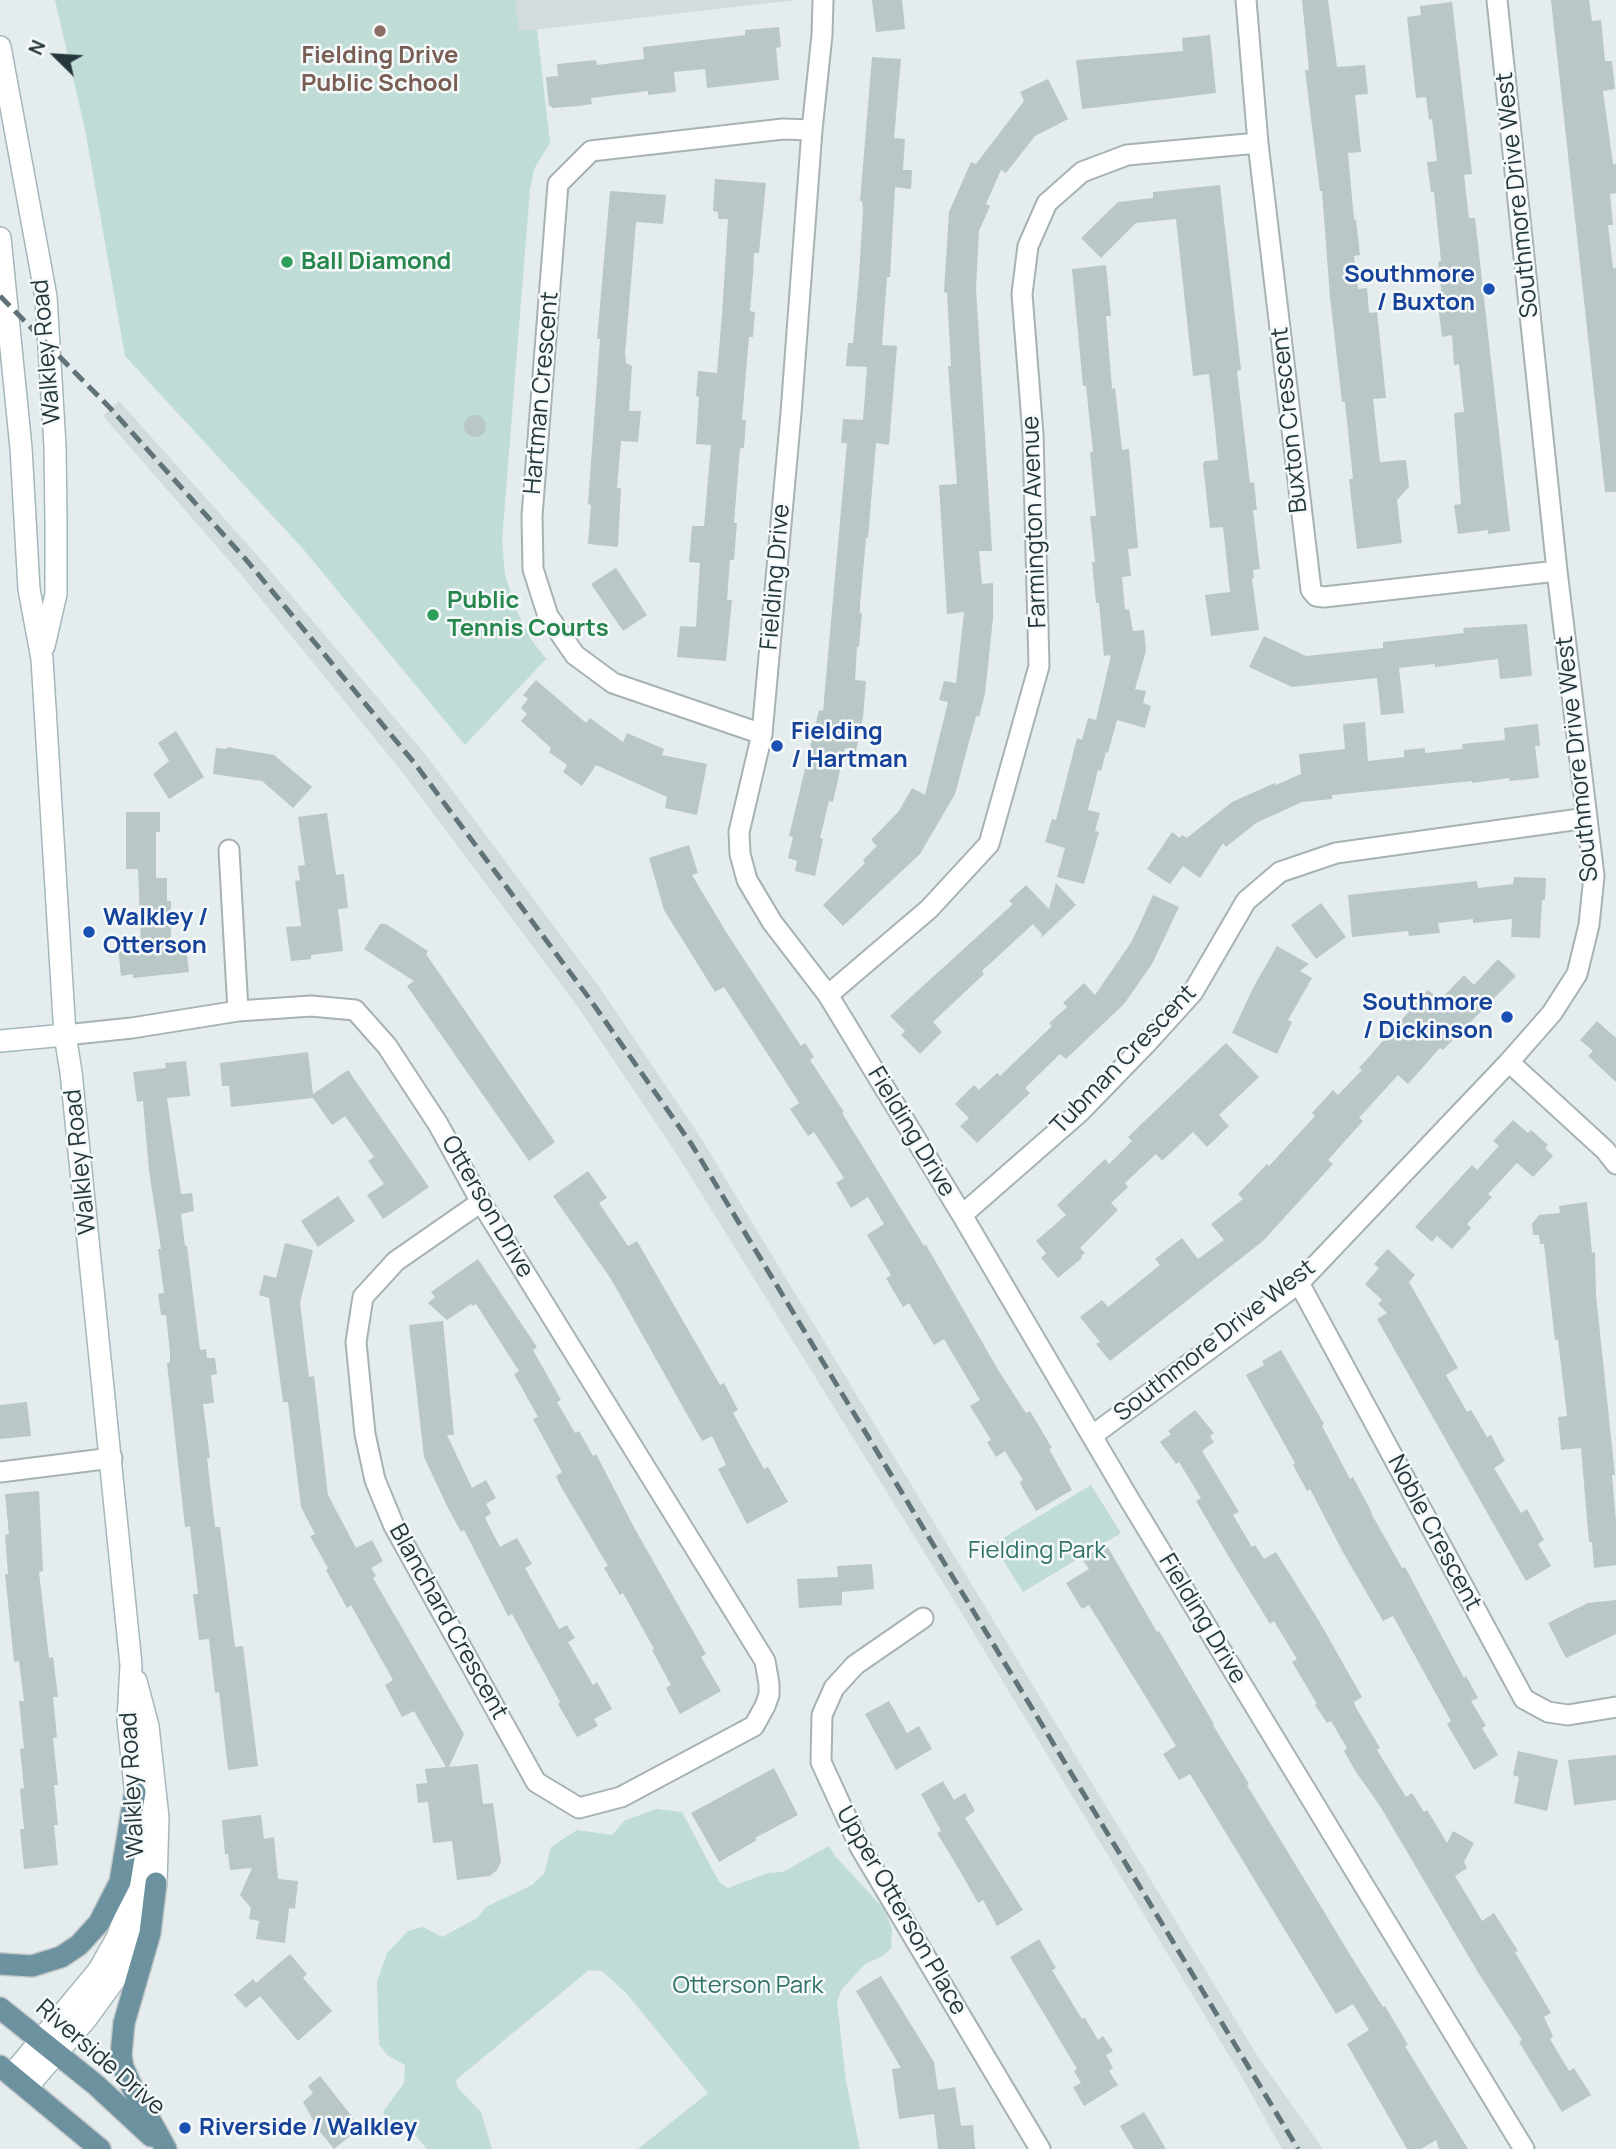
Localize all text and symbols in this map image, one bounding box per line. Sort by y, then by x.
north arrow [21,21,91,91]
marker: Fielding Drive Public School [372,23,388,39]
text: N [22,36,51,59]
place label: Fielding Drive Public School [301,42,459,98]
street label: Southmore Drive West [1491,71,1545,319]
place label: Ball Diamond [301,248,451,276]
marker: Ball Diamond [279,254,295,270]
place label: Southmore / Buxton [1344,261,1475,317]
street label: Walkley Road [26,278,68,426]
marker: Southmore / Buxton [1481,281,1497,297]
street label: Hartman Crescent [519,290,565,496]
street label: Buxton Crescent [1266,326,1314,514]
street label: Farmington Avenue [1017,415,1053,629]
street label: Fielding Drive [755,503,797,651]
place label: Public Tennis Courts [447,587,609,643]
marker: Public Tennis Courts [425,607,441,623]
street label: Southmore Drive West [1551,635,1605,883]
place label: Fielding / Hartman [791,718,908,774]
marker: Fielding / Hartman [769,738,785,754]
place label: Walkley / Otterson [103,904,208,960]
marker: Walkley / Otterson [81,924,97,940]
street label: Tubman Crescent [1045,979,1203,1141]
place label: Southmore / Dickinson [1362,989,1493,1045]
marker: Southmore / Dickinson [1499,1009,1515,1025]
street label: Fielding Drive [861,1062,961,1202]
street label: Walkley Road [59,1088,103,1236]
street label: Otterson Drive [435,1131,539,1283]
street label: Southmore Drive West [1109,1254,1321,1428]
street label: Noble Crescent [1381,1450,1487,1616]
street label: Blanchard Crescent [382,1519,514,1725]
park label: Fielding Park [968,1537,1106,1565]
street label: Fielding Drive [1152,1549,1252,1689]
street label: Walkley Road [115,1711,151,1859]
street label: Upper Otterson Place [829,1801,973,2021]
park label: Otterson Park [672,1972,824,2000]
street label: Riverside Drive [29,1994,171,2122]
place label: Riverside / Walkley [199,2114,417,2142]
marker: Riverside / Walkley [177,2120,193,2136]

